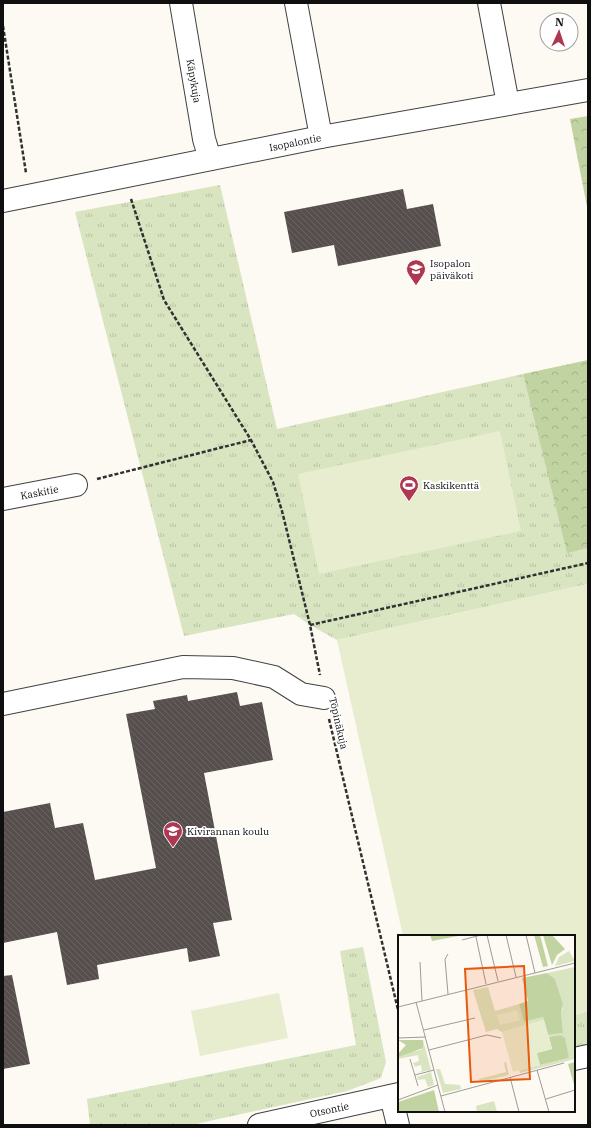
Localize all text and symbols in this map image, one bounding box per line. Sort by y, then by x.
north arrow [539,12,579,52]
text: N [555,15,565,29]
street label: Käpykuja [184,58,204,104]
street label: Isopalontie [268,131,322,154]
place label: Isopalon päiväkoti [430,257,474,282]
school or university icon: Isopalon päiväkoti [405,258,427,286]
sports icon: Kaskikenttä [398,474,420,502]
place label: Kaskikenttä [423,479,480,492]
street label: Kaskitie [19,483,59,503]
street label: Töpinäkuja [326,696,351,751]
school or university icon: Kivirannan koulu [162,820,184,848]
place label: Kivirannan koulu [187,825,269,838]
inset map [398,935,575,1112]
street label: Otsontie [309,1099,350,1121]

